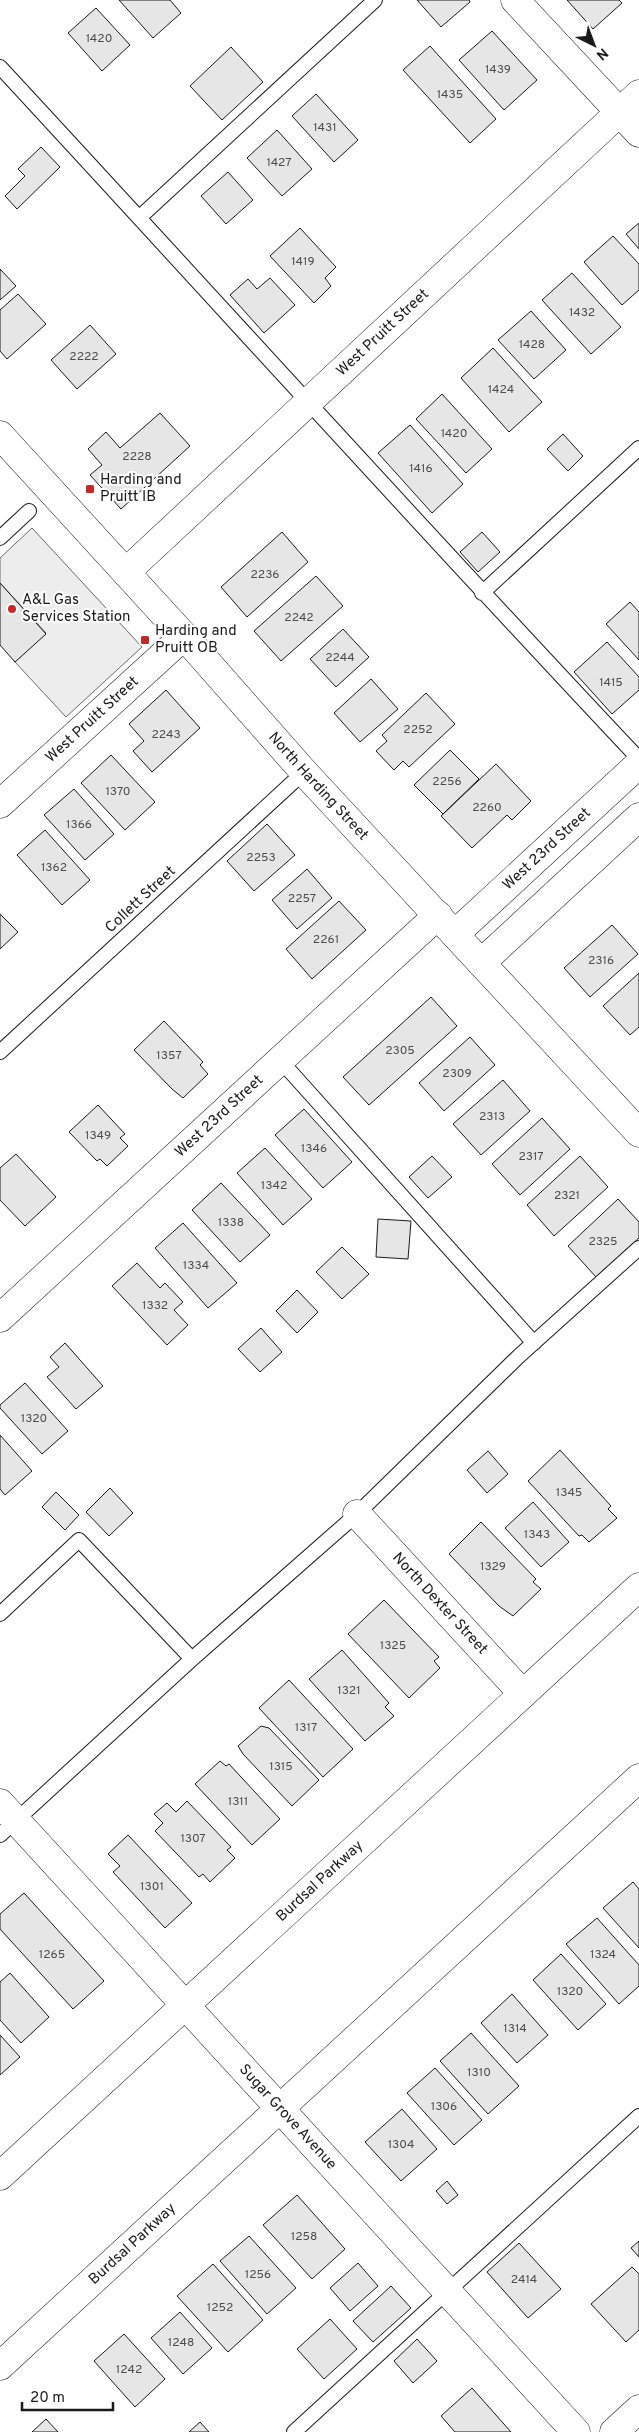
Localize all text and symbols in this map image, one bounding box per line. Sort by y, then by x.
north arrow [569,20,619,70]
house number: 1420 [86,31,112,47]
text: N [592,44,611,63]
house number: 1439 [485,62,511,78]
house number: 1435 [437,87,463,103]
house number: 1431 [313,120,337,136]
house number: 1427 [266,155,292,171]
house number: 1419 [291,254,315,270]
street label: West Pruitt Street [333,285,433,380]
house number: 1432 [569,305,595,321]
house number: 1428 [519,337,545,353]
house number: 2222 [69,349,99,365]
house number: 1424 [488,382,514,398]
house number: 1420 [441,426,467,442]
house number: 2228 [122,449,152,465]
house number: 1416 [409,461,433,477]
place label: Harding and Pruitt IB [100,471,182,507]
marker: Harding and Pruitt IB [84,483,96,495]
house number: 2236 [250,567,280,583]
place label: A&L Gas Services Station [22,591,130,627]
marker: A&L Gas Services Station [6,603,18,615]
house number: 2242 [284,610,314,626]
place label: Harding and Pruitt OB [155,622,237,658]
marker: Harding and Pruitt OB [139,634,151,646]
house number: 2244 [325,650,355,666]
street label: West Pruitt Street [42,672,143,767]
house number: 1415 [599,675,623,691]
house number: 2252 [403,722,433,738]
house number: 2243 [151,727,181,743]
street label: North Harding Street [264,728,372,845]
house number: 2256 [432,774,462,790]
house number: 1370 [105,784,131,800]
house number: 2260 [472,800,502,816]
street label: West 23rd Street [499,804,595,895]
house number: 1366 [66,817,92,833]
house number: 2253 [246,850,276,866]
house number: 1362 [41,860,67,876]
street label: Collett Street [102,862,180,938]
house number: 2257 [288,891,316,907]
house number: 2261 [313,932,339,948]
house number: 2316 [588,953,614,969]
house number: 2305 [385,1043,415,1059]
house number: 1357 [156,1048,182,1064]
house number: 2309 [442,1066,472,1082]
street label: West 23rd Street [171,1071,267,1162]
house number: 2313 [479,1109,505,1125]
house number: 1349 [85,1128,111,1144]
house number: 1346 [301,1141,327,1157]
house number: 2317 [518,1149,544,1165]
house number: 1342 [261,1178,287,1194]
house number: 2321 [554,1188,580,1204]
house number: 1338 [218,1215,244,1231]
house number: 2325 [588,1234,618,1250]
house number: 1334 [183,1258,209,1274]
house number: 1332 [142,1298,168,1314]
house number: 1320 [21,1411,47,1427]
house number: 1345 [556,1485,582,1501]
house number: 1343 [524,1527,550,1543]
street label: North Dexter Street [388,1549,491,1659]
house number: 1329 [480,1559,506,1575]
house number: 1325 [380,1638,406,1654]
house number: 1321 [337,1683,361,1699]
house number: 1317 [295,1720,317,1736]
house number: 1315 [269,1759,293,1775]
house number: 1311 [228,1794,248,1810]
house number: 1307 [180,1831,206,1847]
street label: Burdsal Parkway [272,1836,367,1926]
house number: 1301 [140,1879,164,1895]
house number: 1265 [39,1947,65,1963]
house number: 1324 [590,1947,616,1963]
house number: 1320 [557,1984,583,2000]
house number: 1314 [503,2021,527,2037]
street label: Sugar Grove Avenue [235,2060,341,2174]
house number: 1310 [467,2065,491,2081]
house number: 1306 [431,2099,457,2115]
house number: 1304 [388,2137,414,2153]
street label: Burdsal Parkway [85,2199,180,2289]
house number: 1258 [291,2229,317,2245]
house number: 1256 [245,2267,271,2283]
house number: 2414 [511,2272,537,2288]
house number: 1252 [207,2300,233,2316]
house number: 1248 [168,2335,194,2351]
house number: 1242 [116,2362,142,2378]
scale bar [22,2380,114,2412]
text: 20 m [30,2389,65,2408]

